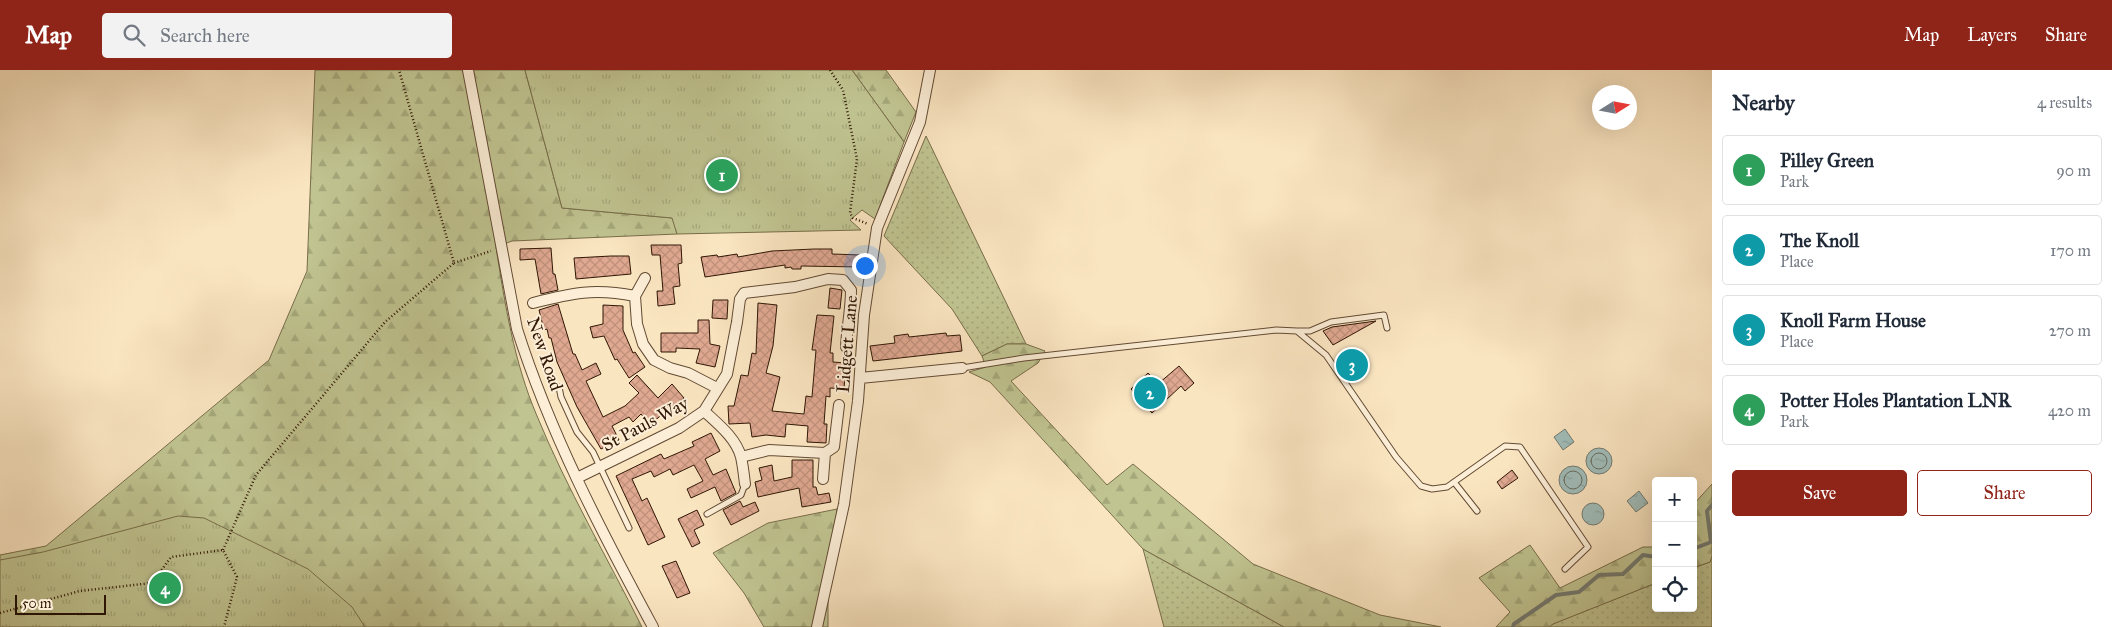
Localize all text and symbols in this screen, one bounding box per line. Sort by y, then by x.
search box [102,13,452,58]
text: Map [25,20,72,50]
icon: search [120,21,148,49]
text: Search here [160,24,250,47]
text: Map [1904,24,1939,46]
text: Layers [1967,24,2017,46]
text: Share [2045,24,2087,46]
north arrow [1592,85,1637,130]
text: Nearby [1732,90,1795,116]
text: 4 results [2037,93,2092,112]
text: Pilley Green [1780,149,1874,172]
pin: 1 [706,156,738,194]
text: 1 [1746,161,1752,180]
text: 90 m [2056,161,2091,180]
text: Park [1780,172,1809,191]
text: The Knoll [1780,229,1859,252]
text: 2 [1745,241,1753,260]
text: 170 m [2050,241,2091,260]
text: Place [1780,252,1814,271]
your location [852,253,878,279]
street label: Lidgett Lane [832,294,863,394]
text: Knoll Farm House [1780,309,1926,332]
street label: New Road [522,314,568,394]
text: 3 [1746,321,1752,340]
text: 270 m [2049,321,2091,340]
text: Place [1780,332,1814,351]
pin: 3 [1336,346,1368,384]
pin: 2 [1134,374,1166,412]
text: Potter Holes Plantation LNR [1780,389,2011,412]
street label: St Pauls Way [598,392,693,456]
text: 4 [1745,401,1753,420]
text: 420 m [2048,401,2091,420]
text: Park [1780,412,1809,431]
button: Save [1732,470,1907,516]
button: Share [1917,470,2092,516]
map controls [1652,477,1697,612]
button: + [1652,477,1697,522]
button: − [1652,522,1697,567]
button: locate [1652,567,1697,612]
pin: 4 [149,569,181,607]
scale bar [15,592,106,615]
text: 50 m [22,595,51,612]

